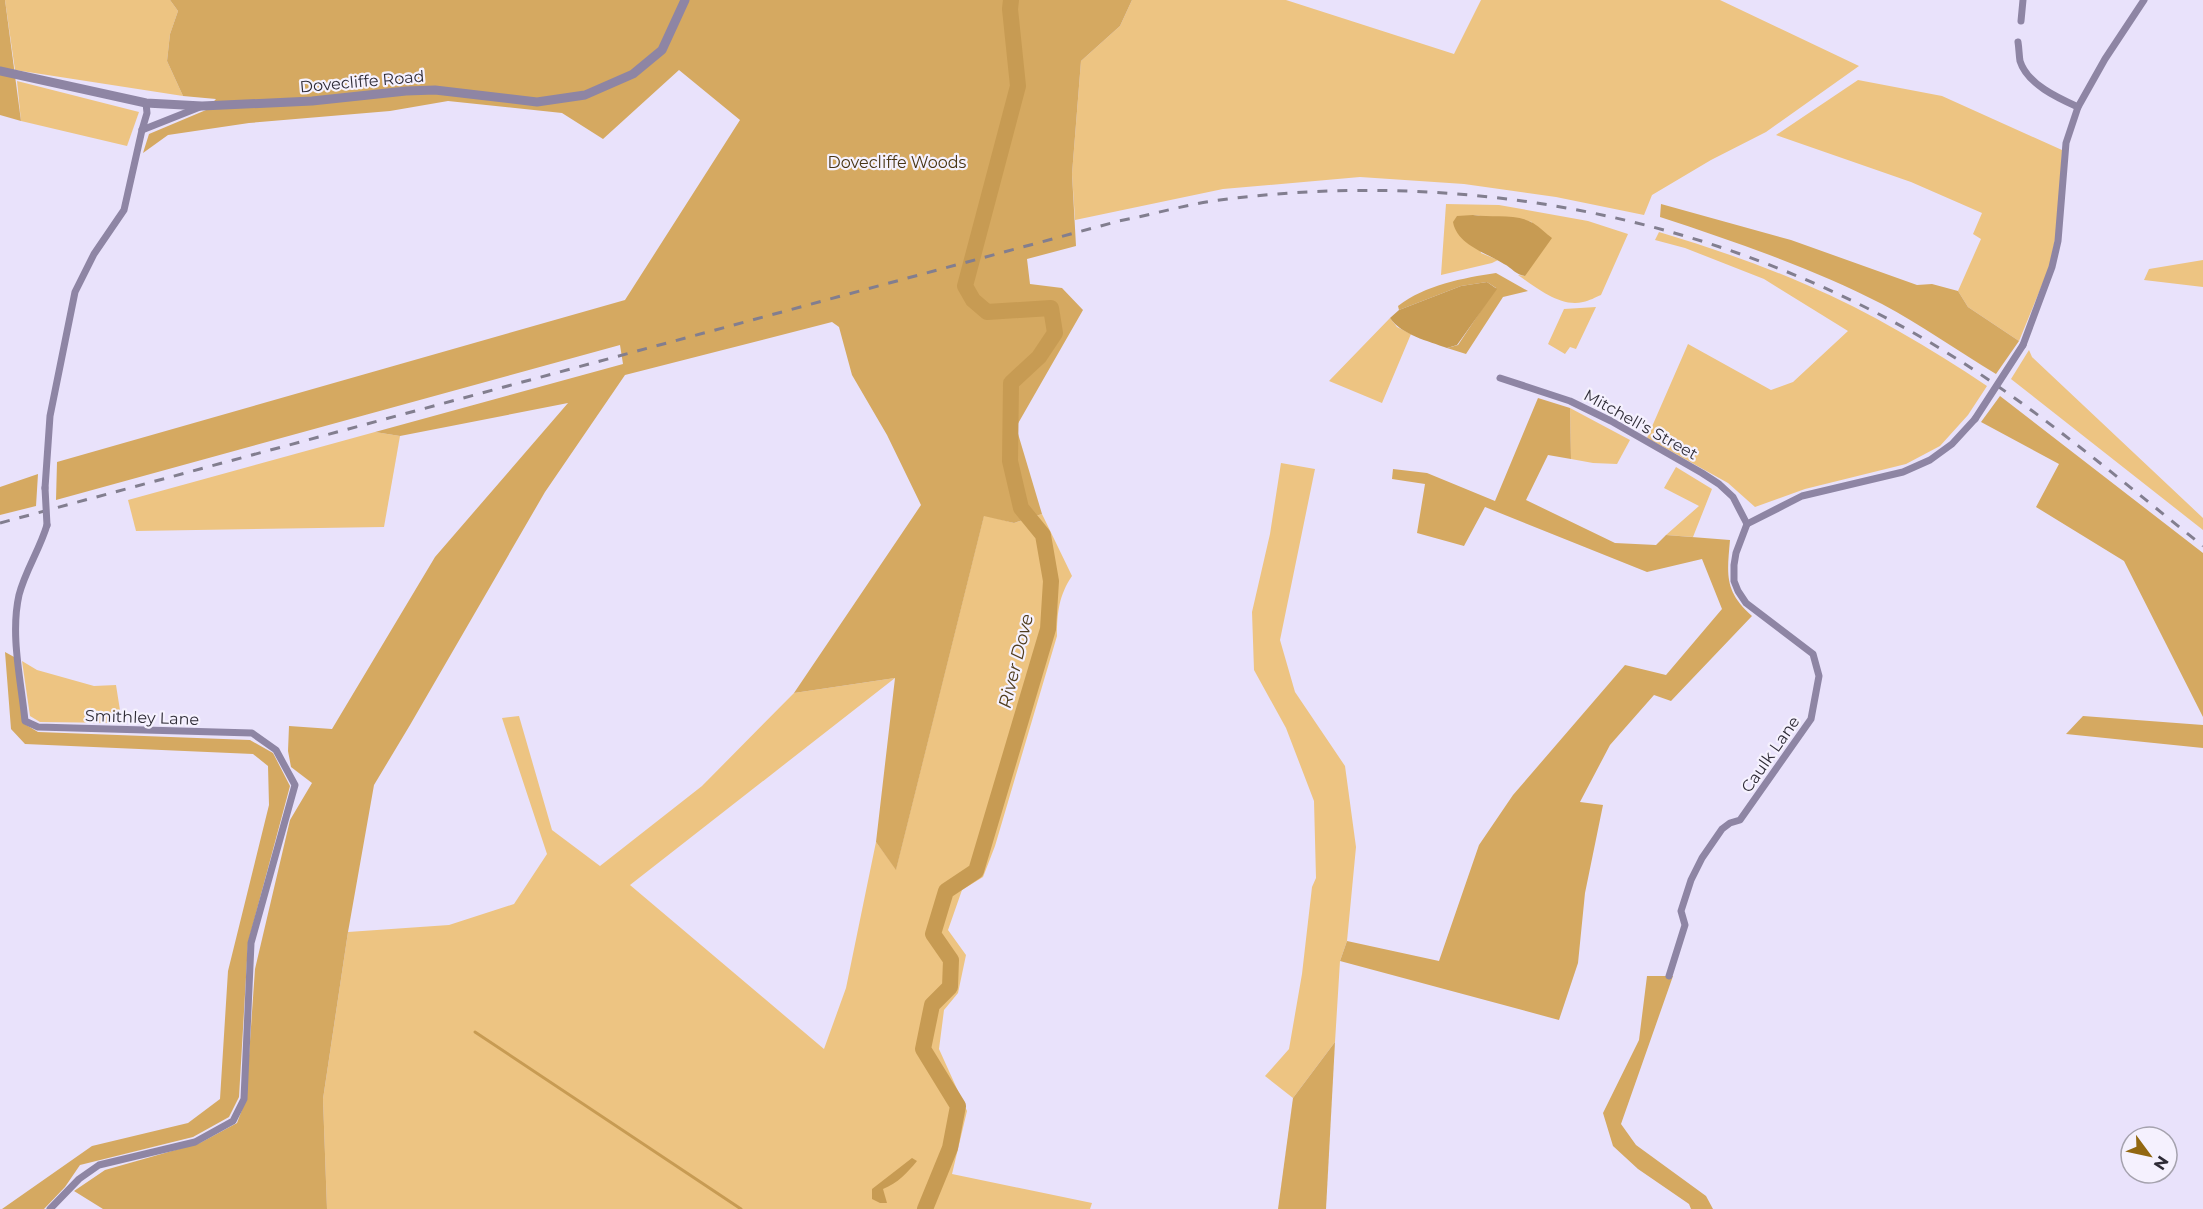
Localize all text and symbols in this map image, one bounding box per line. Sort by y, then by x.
street label: Dovecliffe Road [299,67,425,96]
park label: Dovecliffe Woods [828,153,967,172]
street label: Mitchell's Street [1581,385,1701,464]
water label: River Dove [994,611,1038,710]
street label: Smithley Lane [84,706,199,729]
street label: Caulk Lane [1737,712,1804,796]
north arrow [2119,1125,2179,1185]
text: N [2150,1152,2173,1173]

